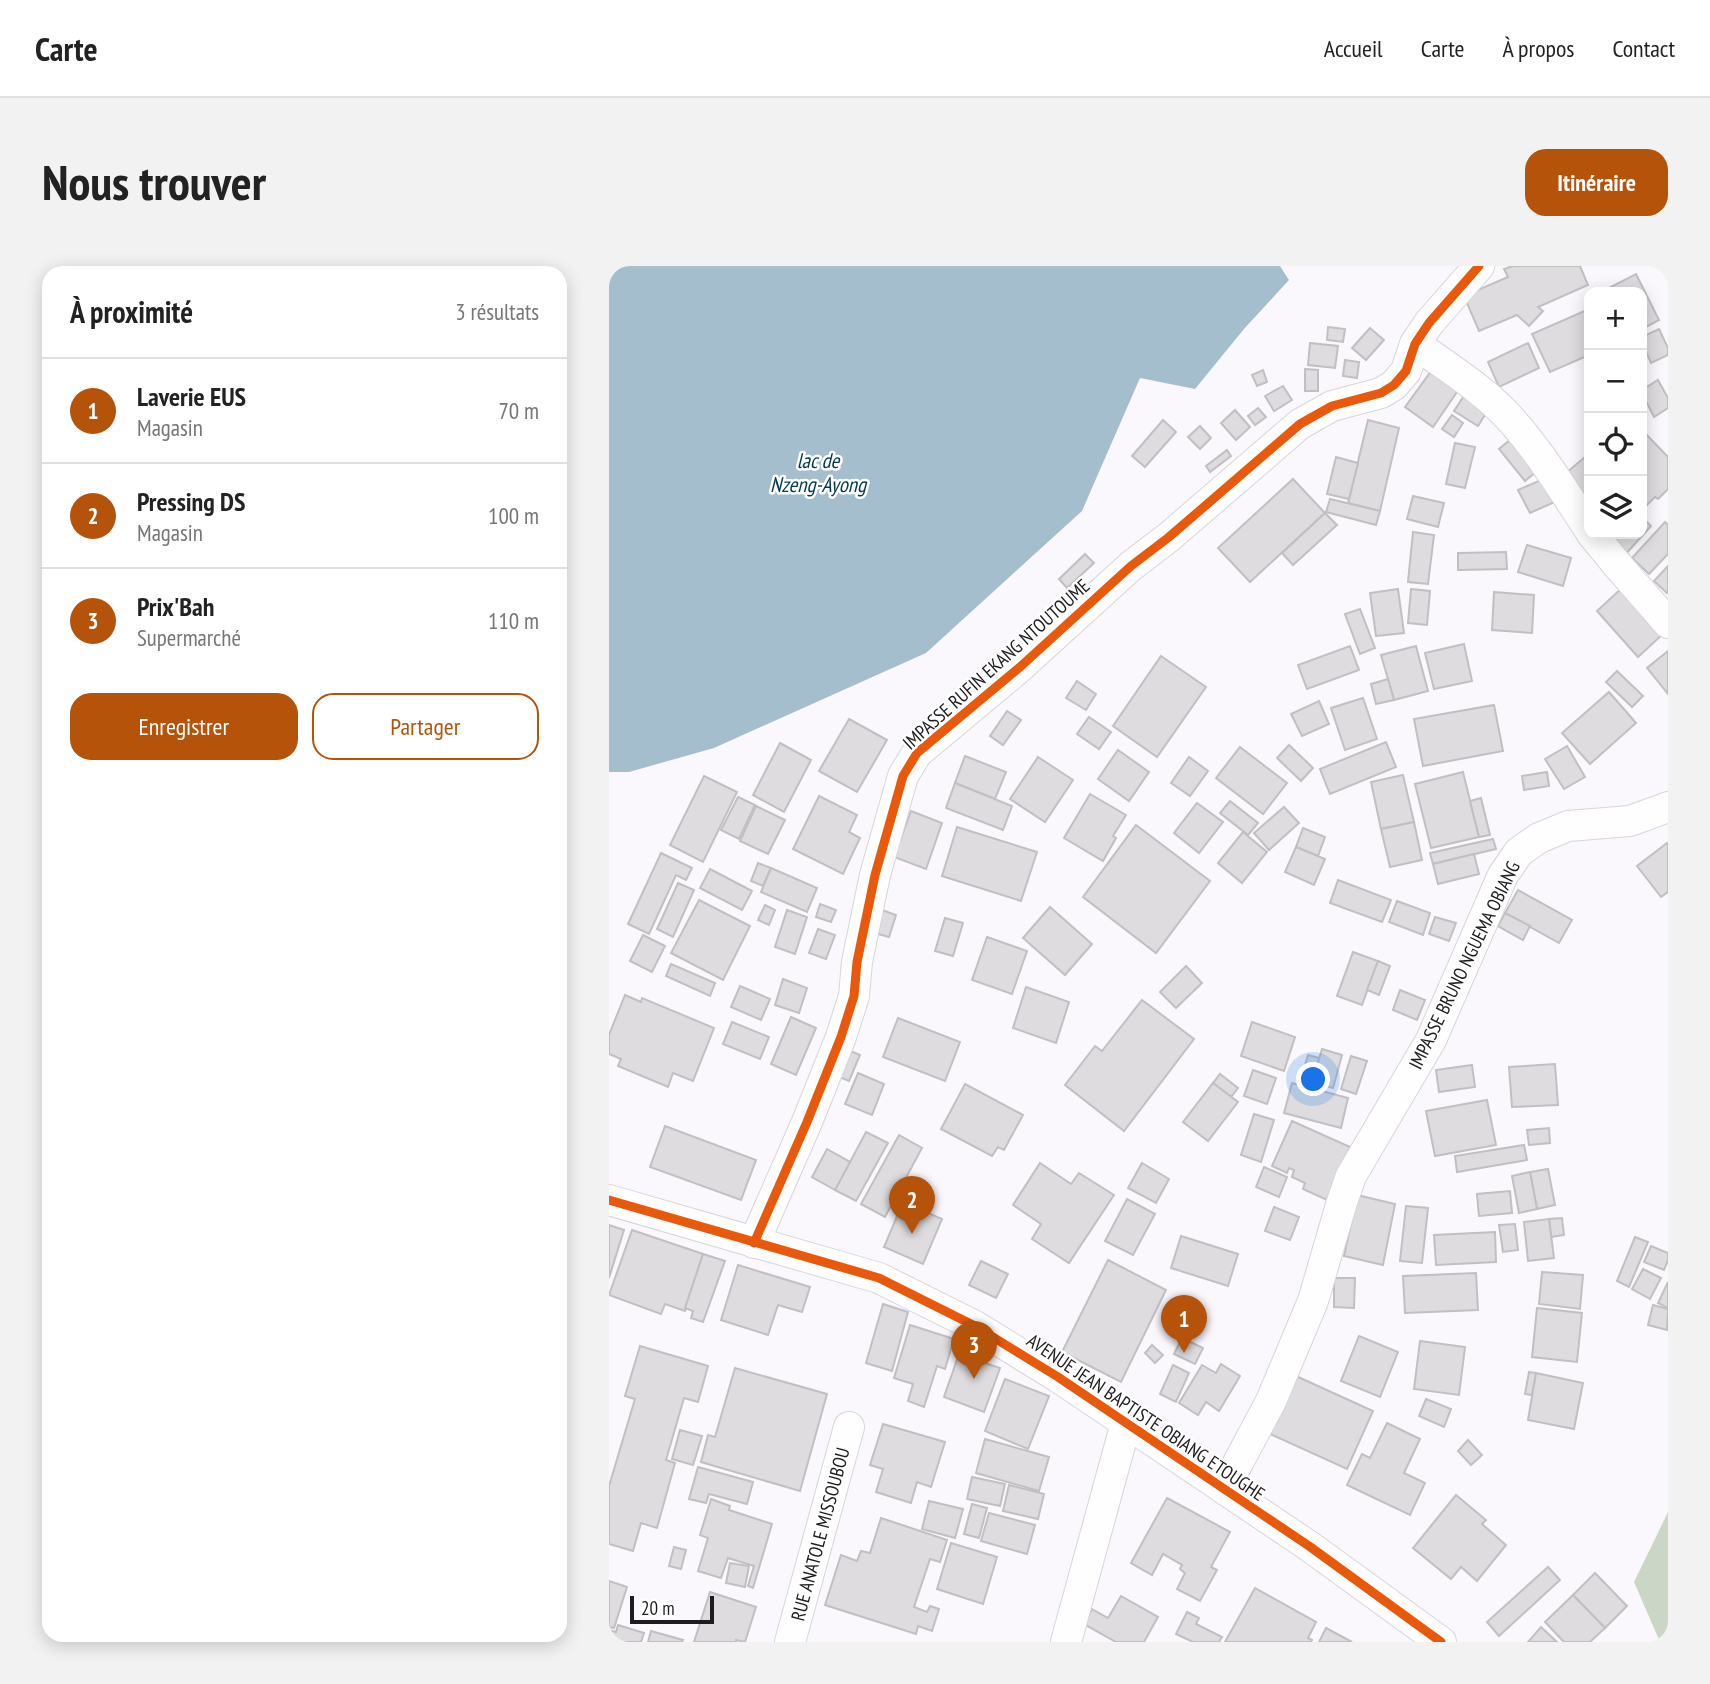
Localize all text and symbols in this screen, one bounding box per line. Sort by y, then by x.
text: Carte [35,27,98,70]
text: Accueil [1324,33,1383,64]
text: Carte [1421,33,1464,64]
text: À propos [1502,33,1574,64]
text: Contact [1612,33,1675,64]
button: Itinéraire [1525,149,1668,216]
text: Nous trouver [42,150,266,214]
map controls [1584,287,1647,539]
button: + [1584,287,1647,350]
text: À proximité [70,292,193,331]
text: 3 résultats [455,297,539,326]
button: − [1584,350,1647,413]
text: Laverie EUS [137,380,246,413]
text: 1 [88,396,99,425]
text: 70 m [498,396,539,425]
text: Magasin [137,413,203,442]
button: locate [1584,413,1647,476]
water label: lac de Nzeng-Ayong [770,447,868,498]
button: layers [1584,476,1647,539]
text: Pressing DS [137,485,245,518]
text: 2 [88,501,99,530]
text: 100 m [488,501,539,530]
text: Magasin [137,518,203,547]
street label: IMPASSE RUFIN EKANG NTOUTOUME [898,574,1094,754]
text: Prix'Bah [137,590,214,623]
text: 3 [88,606,99,635]
text: 110 m [488,606,539,635]
text: Supermarché [137,623,241,652]
button: Enregistrer [70,693,298,760]
button: Partager [312,693,539,760]
street label: IMPASSE BRUNO NGUEMA OBIANG [1403,857,1525,1073]
your location [1296,1062,1330,1096]
pin: 2 [889,1176,935,1234]
pin: 1 [1161,1295,1207,1353]
pin: 3 [951,1321,997,1379]
street label: AVENUE JEAN BAPTISTE OBIANG ETOUGHE [1022,1328,1270,1506]
street label: RUE ANATOLE MISSOUBOU [785,1445,855,1623]
scale bar [630,1593,714,1625]
text: 20 m [641,1596,675,1620]

